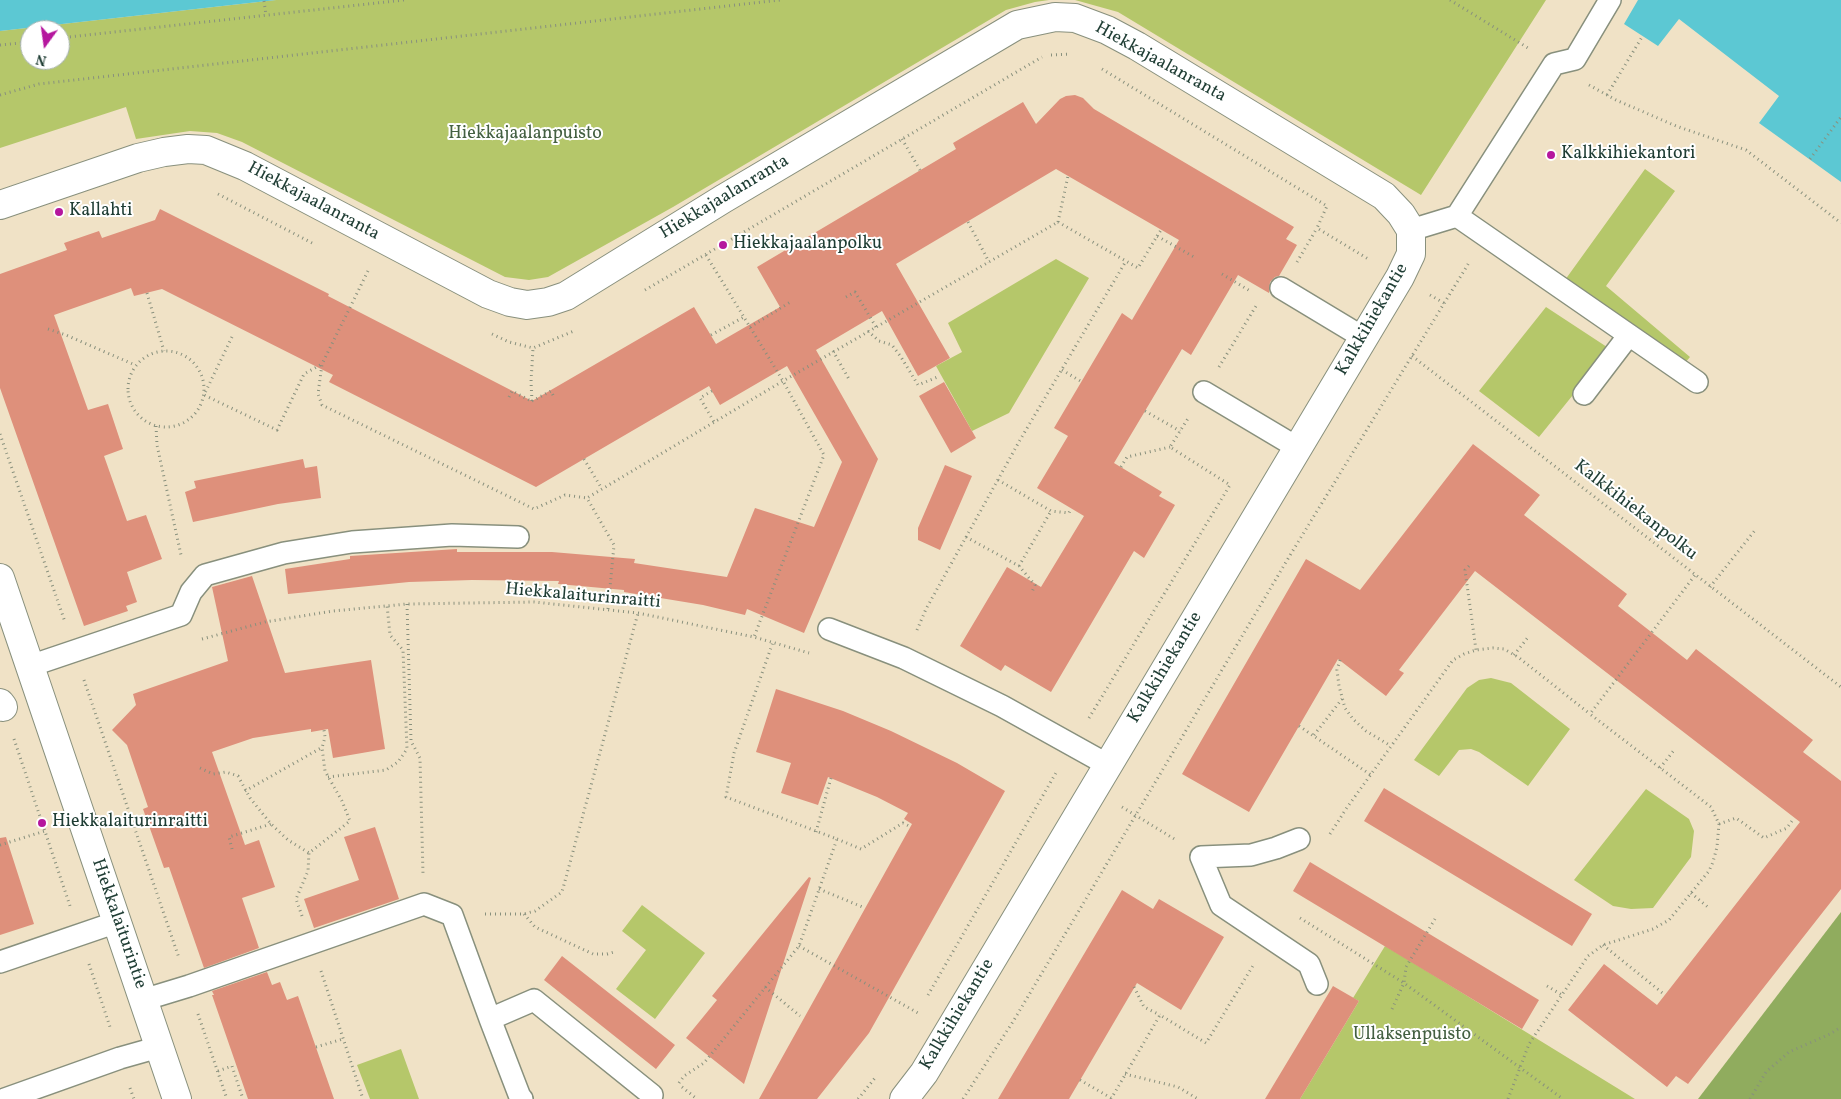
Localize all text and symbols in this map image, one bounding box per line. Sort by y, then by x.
street label: Hiekkajaalanranta [1091,18,1229,108]
north arrow [20,20,70,70]
text: N [34,49,49,70]
park label: Hiekkajaalanpuisto [448,124,602,146]
place label: Kalkkihiekantori [1561,144,1695,166]
marker: Kalkkihiekantori [1545,149,1557,161]
street label: Hiekkajaalanranta [657,151,793,245]
street label: Hiekkajaalanranta [243,158,383,246]
place label: Kallahti [69,201,132,223]
marker: Kallahti [53,206,65,218]
place label: Hiekkajaalanpolku [733,234,882,256]
marker: Hiekkajaalanpolku [717,239,729,251]
street label: Kalkkihiekantie [1332,260,1414,380]
street label: Kalkkihiekanpolku [1569,456,1701,566]
street label: Hiekkalaiturinraitti [504,579,662,615]
street label: Kalkkihiekantie [1124,608,1208,728]
place label: Hiekkalaiturinraitti [52,812,208,834]
marker: Hiekkalaiturinraitti [36,817,48,829]
street label: Hiekkalaiturintie [86,856,150,992]
street label: Kalkkihiekantie [916,955,1000,1075]
park label: Ullaksenpuisto [1353,1025,1471,1047]

